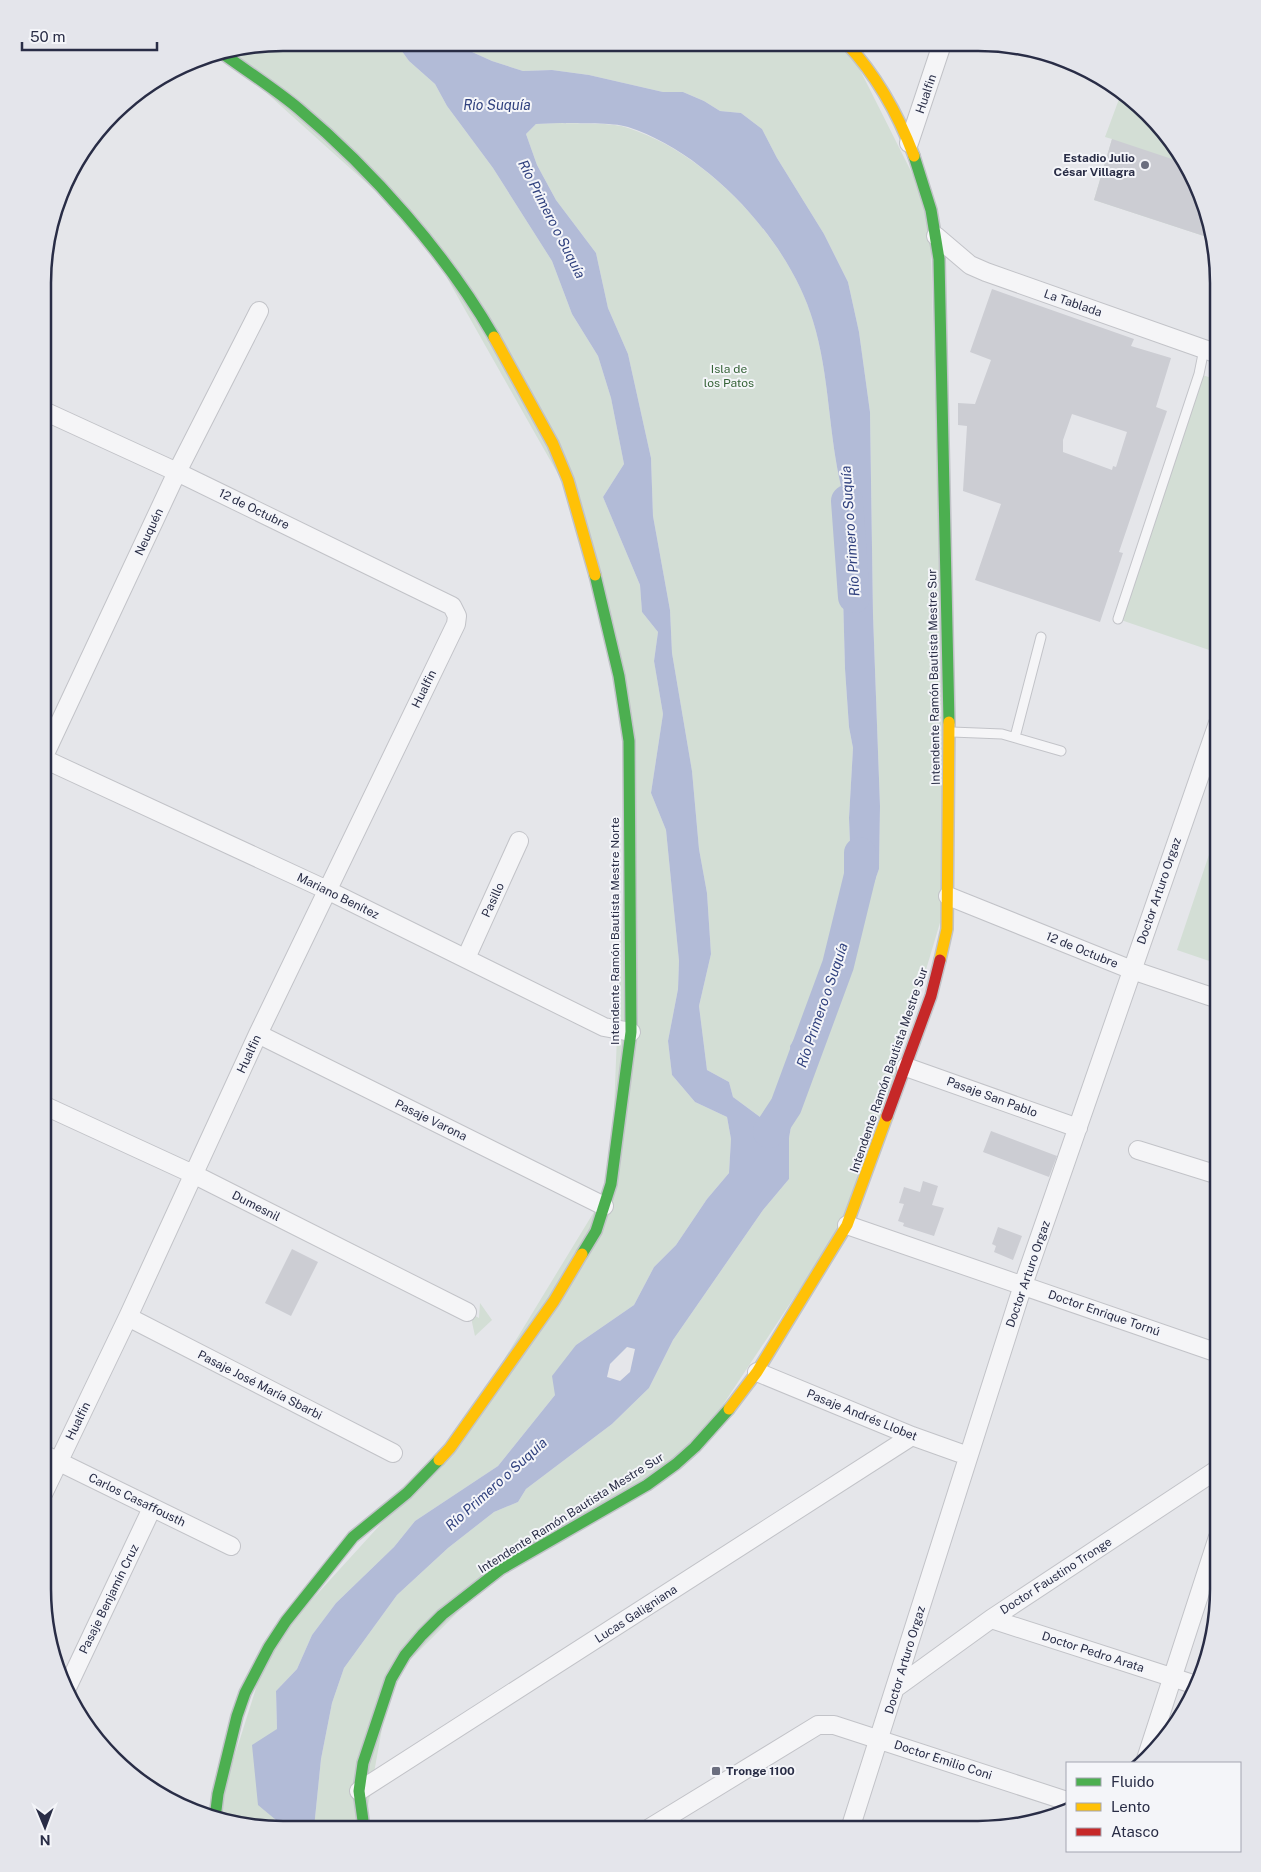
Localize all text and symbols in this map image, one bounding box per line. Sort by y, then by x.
scale bar [22,20,158,52]
text: 50 m [30,28,65,45]
street label: Hualfin [913,72,939,116]
water label: Río Suquía [463,97,531,113]
place label: Estadio Julio César Villagra [1054,151,1135,179]
water label: Río Primero o Suquía [515,157,589,281]
marker: Estadio Julio César Villagra [1139,159,1151,171]
street label: La Tablada [1042,287,1104,319]
park label: Isla de los Patos [704,362,754,390]
water label: Río Primero o Suquía [837,465,863,597]
street label: 12 de Octubre [216,486,292,532]
street label: Neuquén [132,506,166,558]
street label: Intendente Ramón Bautista Mestre Sur [925,569,943,785]
street label: Hualfin [409,668,439,710]
street label: Intendente Ramón Bautista Mestre Norte [608,817,622,1045]
street label: Doctor Arturo Orgaz [1134,836,1184,946]
street label: Mariano Benítez [295,870,382,922]
street label: Pasillo [479,880,507,920]
street label: 12 de Octubre [1044,929,1120,971]
water label: Río Primero o Suquía [793,941,851,1069]
street label: Intendente Ramón Bautista Mestre Sur [847,965,931,1174]
street label: Hualfin [234,1033,264,1075]
street label: Pasaje San Pablo [945,1074,1039,1120]
street label: Pasaje Varona [393,1097,469,1143]
street label: Dumesnil [230,1188,283,1224]
street label: Doctor Arturo Orgaz [1003,1219,1053,1329]
street label: Doctor Enrique Tornú [1046,1287,1162,1339]
street label: Pasaje José María Sbarbi [195,1348,325,1423]
street label: Pasaje Andrés Llobet [805,1386,920,1444]
street label: Hualfin [63,1400,93,1442]
water label: Río Primero o Suquía [442,1434,550,1534]
street label: Intendente Ramón Bautista Mestre Sur [476,1450,667,1576]
street label: Carlos Casaffousth [86,1470,188,1530]
street label: Doctor Faustino Tronge [998,1535,1115,1617]
street label: Pasaje Benjamín Cruz [76,1542,142,1656]
street label: Lucas Galigniana [592,1582,680,1646]
street label: Doctor Arturo Orgaz [882,1604,928,1716]
street label: Doctor Pedro Arata [1040,1629,1146,1675]
street label: Doctor Emilio Coni [892,1738,994,1782]
legend [1066,1762,1241,1852]
place label: Tronge 1100 [726,1764,795,1778]
marker: Tronge 1100 [710,1765,722,1777]
text: Fluido [1111,1773,1154,1790]
text: Lento [1111,1798,1150,1815]
north arrow [20,1802,70,1852]
text: Atasco [1111,1823,1159,1840]
text: N [40,1832,51,1848]

